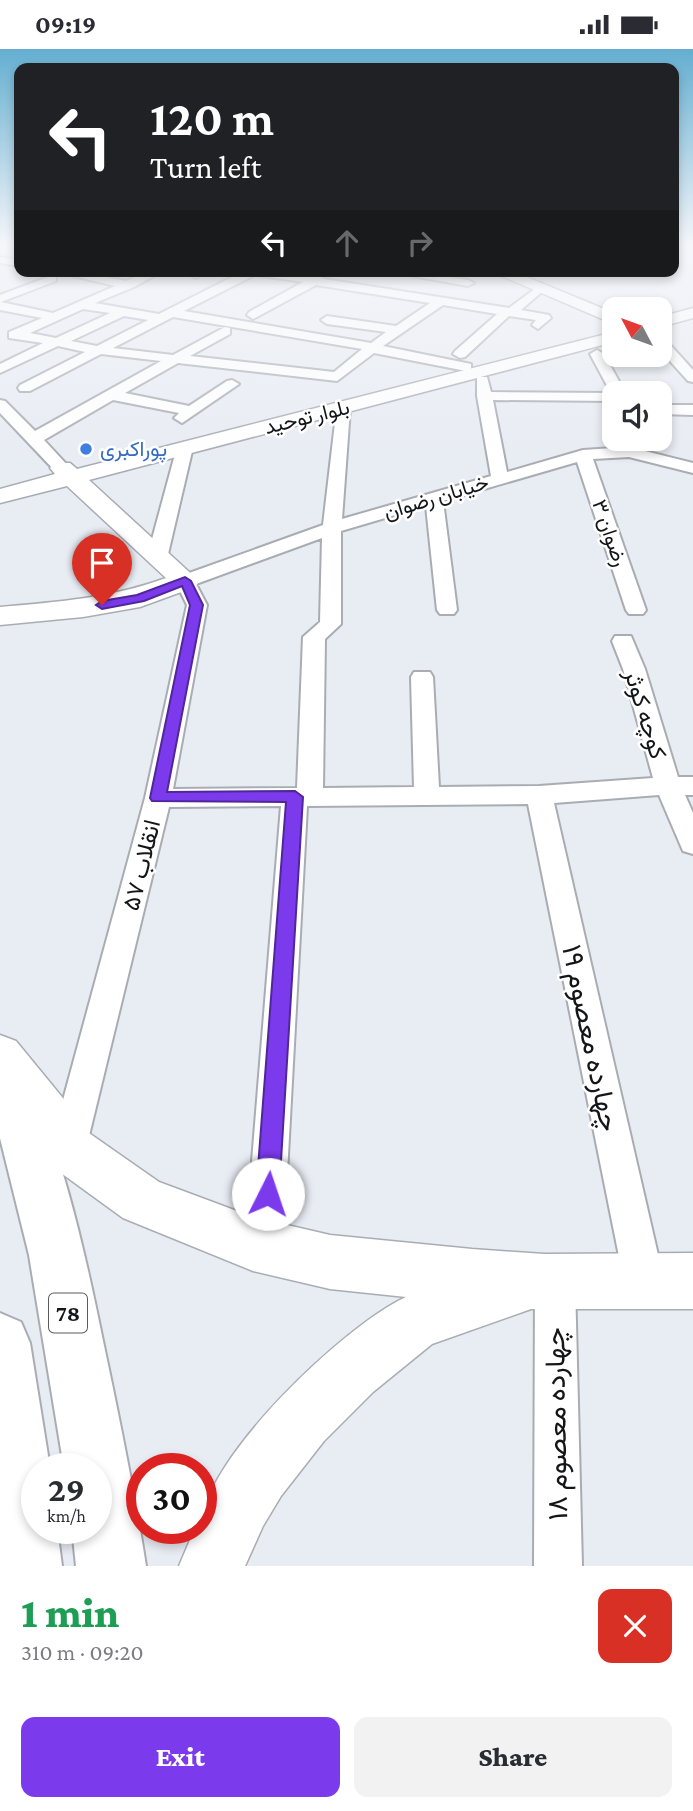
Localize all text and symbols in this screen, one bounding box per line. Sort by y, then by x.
text: 09:19 [35,10,96,39]
icon: left [35,91,126,182]
text: 120 m [150,91,274,146]
text: Turn left [150,149,261,185]
icon: left [255,224,293,262]
icon: ahead [328,224,366,262]
icon: right [401,224,439,262]
north arrow [602,297,672,367]
map controls [602,297,672,451]
button: sound [602,381,672,451]
street label: بلوار توحید [262,395,352,440]
place label: پوراکبری [100,437,167,463]
marker: پوراکبری [78,441,94,457]
street label: خیابان رضوان [381,470,492,525]
street label: رضوان ۳ [586,496,633,570]
pin [72,533,132,605]
icon: arrive [83,544,121,582]
street label: کوچه کوثر [616,665,672,763]
street label: انقلاب ۵۷ [117,817,166,913]
street label: چهارده معصوم ۱۹ [553,942,626,1135]
position arrow [231,1157,305,1231]
road number: 78 [49,1294,87,1333]
street label: چهارده معصوم ۱۸ [539,1327,576,1521]
speed limit sign: 30 [126,1453,217,1544]
text: 29 [48,1470,85,1509]
text: km/h [47,1506,86,1526]
text: 1 min [21,1589,119,1636]
button: close [598,1589,672,1663]
text: 310 m · 09:20 [21,1639,143,1665]
button: Exit [21,1717,340,1797]
button: Share [354,1717,672,1797]

